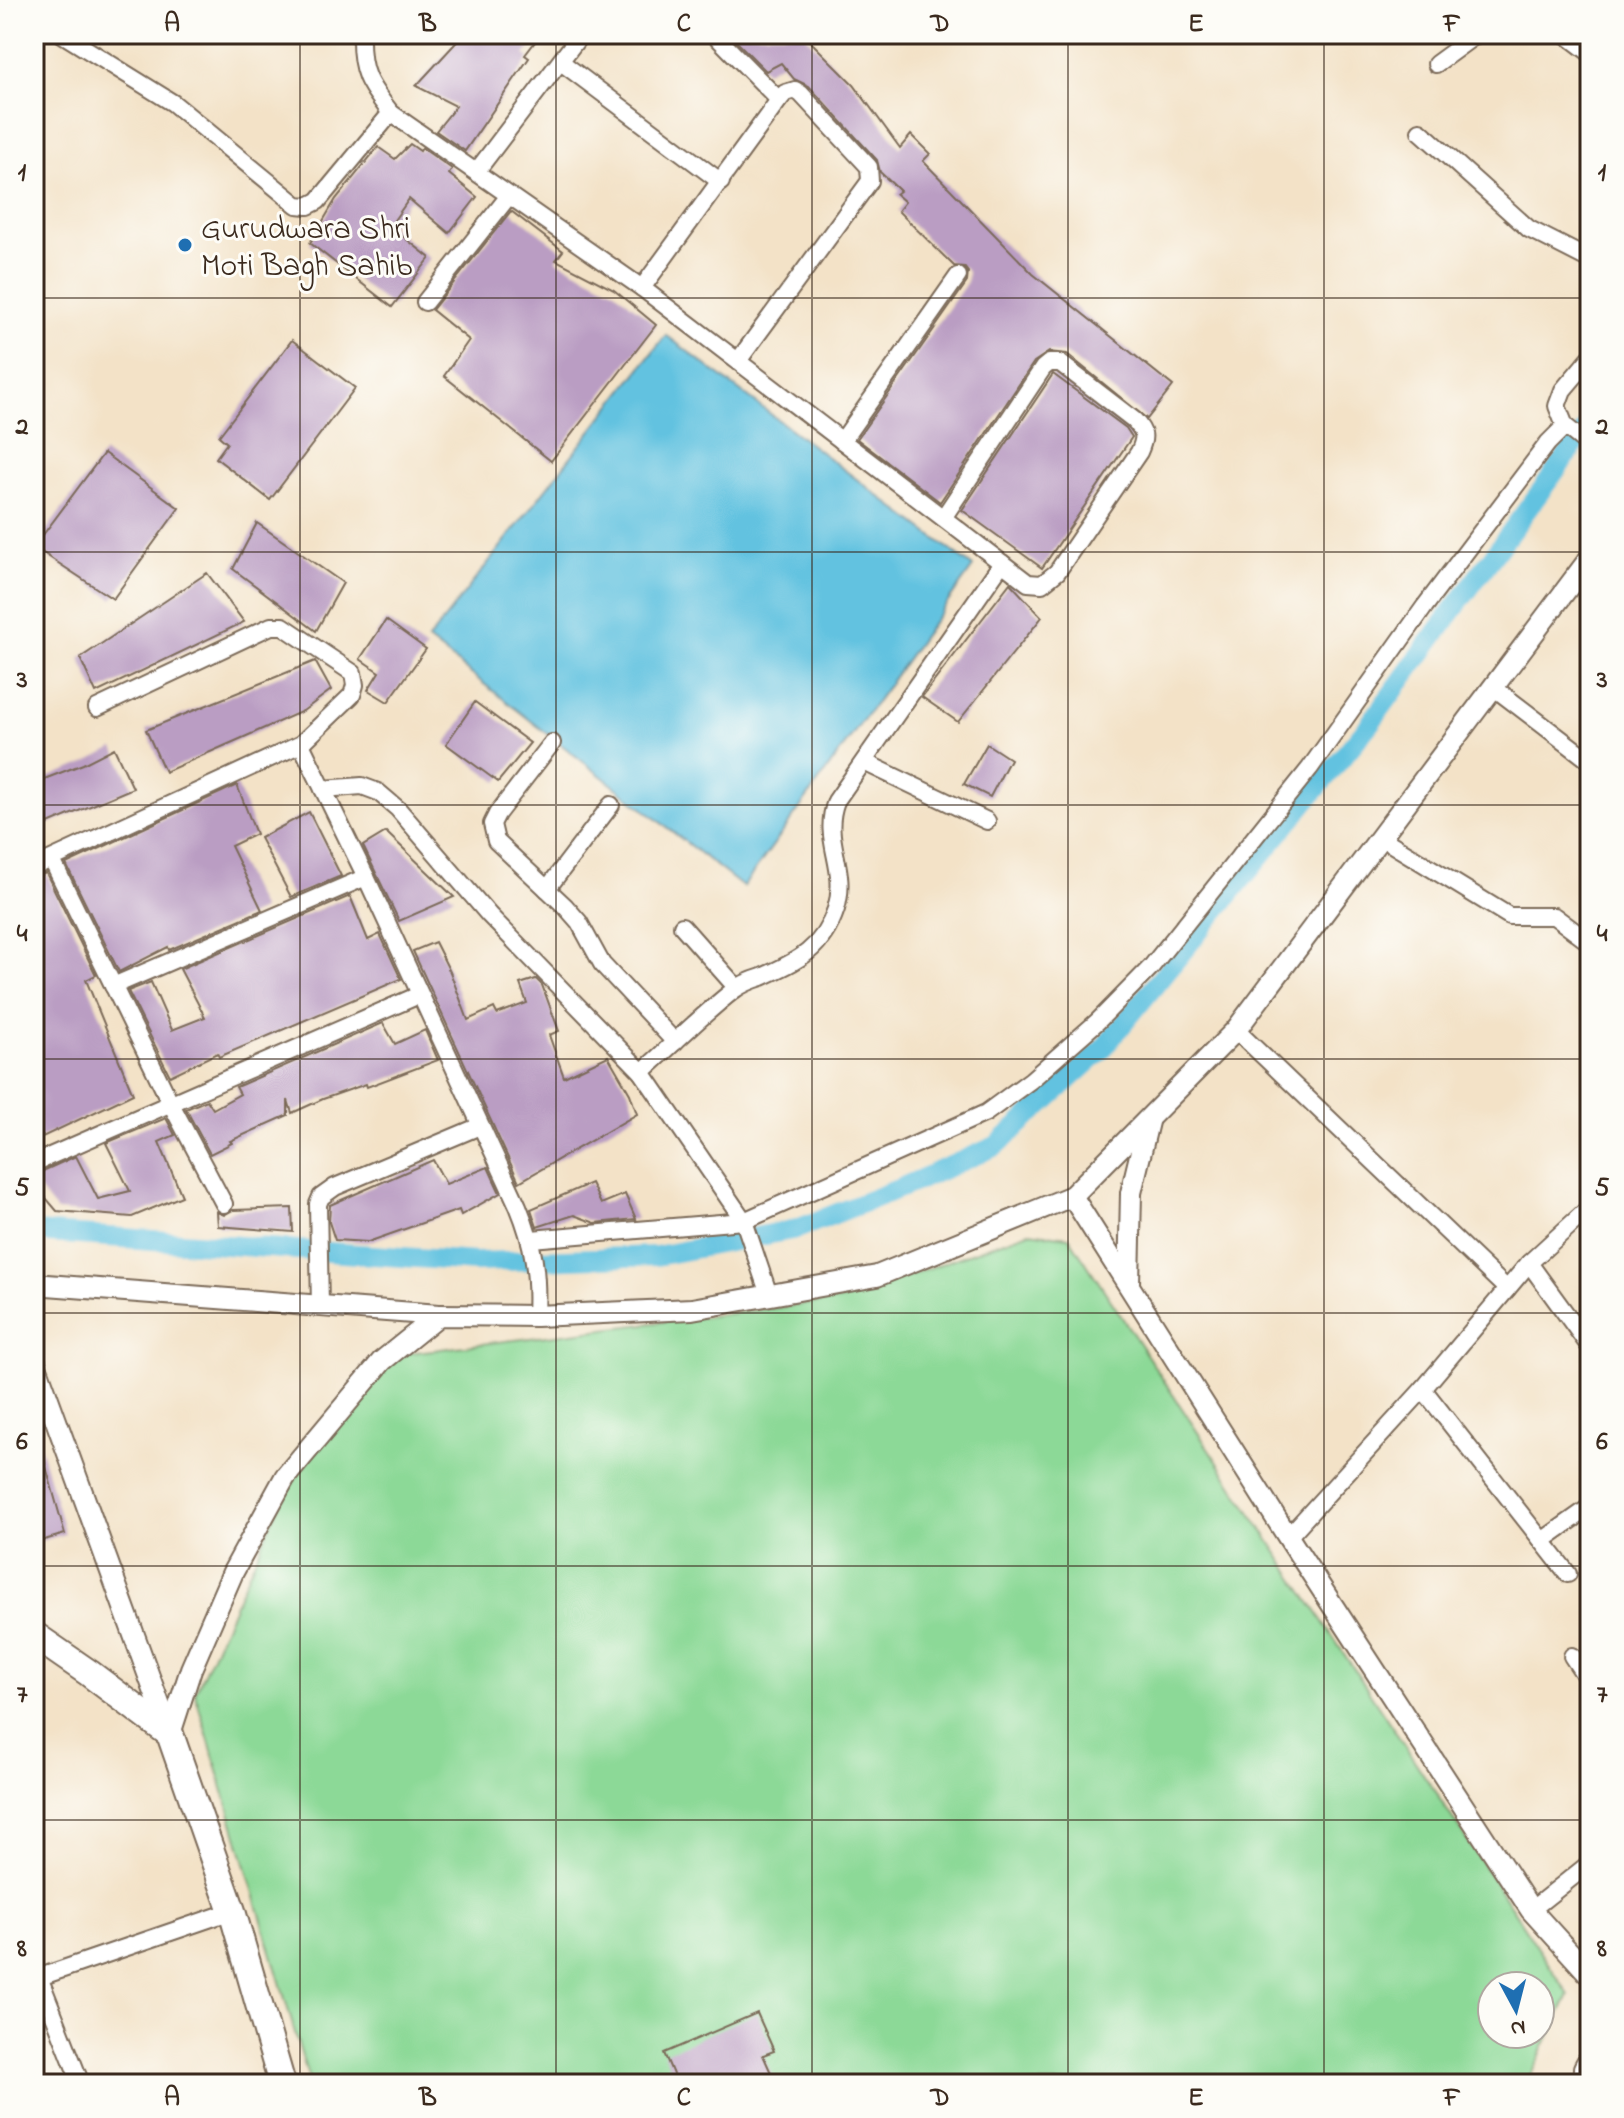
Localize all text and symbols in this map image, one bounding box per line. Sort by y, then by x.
text: A [164,6,180,44]
text: B [418,6,437,44]
text: C [677,6,691,44]
text: D [929,6,950,44]
text: E [1188,6,1204,44]
text: F [1442,6,1461,44]
text: 1 [18,155,27,193]
text: 1 [1598,155,1607,193]
place label: Gurudwara Shri Moti Bagh Sahib [201,207,412,291]
marker: Gurudwara Shri Moti Bagh Sahib [176,236,194,254]
text: 2 [15,409,29,447]
text: 2 [1595,409,1609,447]
text: 3 [16,662,28,700]
text: 3 [1596,662,1608,700]
text: 4 [17,916,28,954]
text: 4 [1597,916,1608,954]
text: 5 [15,1170,30,1208]
text: 5 [1595,1170,1610,1208]
text: 6 [16,1424,28,1462]
text: 6 [1596,1424,1608,1462]
text: 7 [17,1677,28,1715]
text: 7 [1597,1677,1608,1715]
text: 8 [16,1931,27,1969]
text: 8 [1596,1931,1607,1969]
north arrow [1476,1970,1556,2050]
text: N [1509,2010,1527,2044]
text: A [164,2080,180,2118]
text: B [418,2080,437,2118]
text: C [677,2080,691,2118]
text: D [929,2080,950,2118]
text: E [1188,2080,1204,2118]
text: F [1442,2080,1461,2118]

